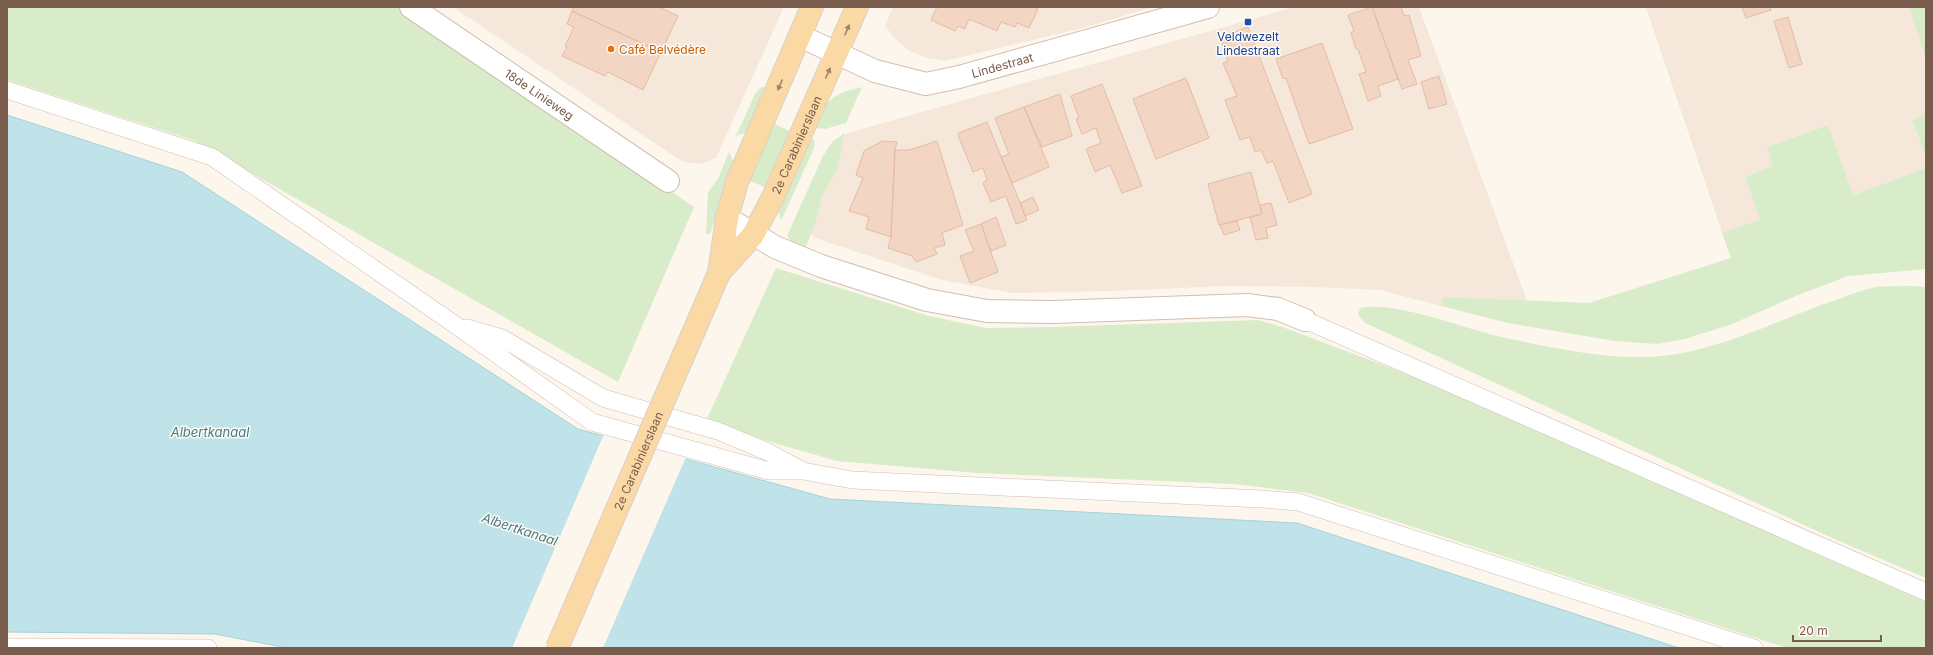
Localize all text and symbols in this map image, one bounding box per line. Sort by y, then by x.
marker: Veldwezelt Lindestraat [1243,17,1253,27]
one-way arrow [844,24,850,35]
place label: Veldwezelt Lindestraat [1216,29,1280,58]
place label: Café Belvédère [619,42,706,57]
marker: Café Belvédère [606,44,616,54]
street label: Lindestraat [970,49,1035,81]
street label: 18de Linieweg [502,65,577,123]
one-way arrow [825,67,831,78]
one-way arrow [777,79,783,90]
street label: 2e Carabinierslaan [768,93,824,196]
street label: 2e Carabinierslaan [610,409,666,512]
water label: Albertkanaal [170,424,250,440]
water label: Albertkanaal [479,509,561,549]
scale bar [1793,617,1881,643]
text: 20 m [1799,623,1828,638]

